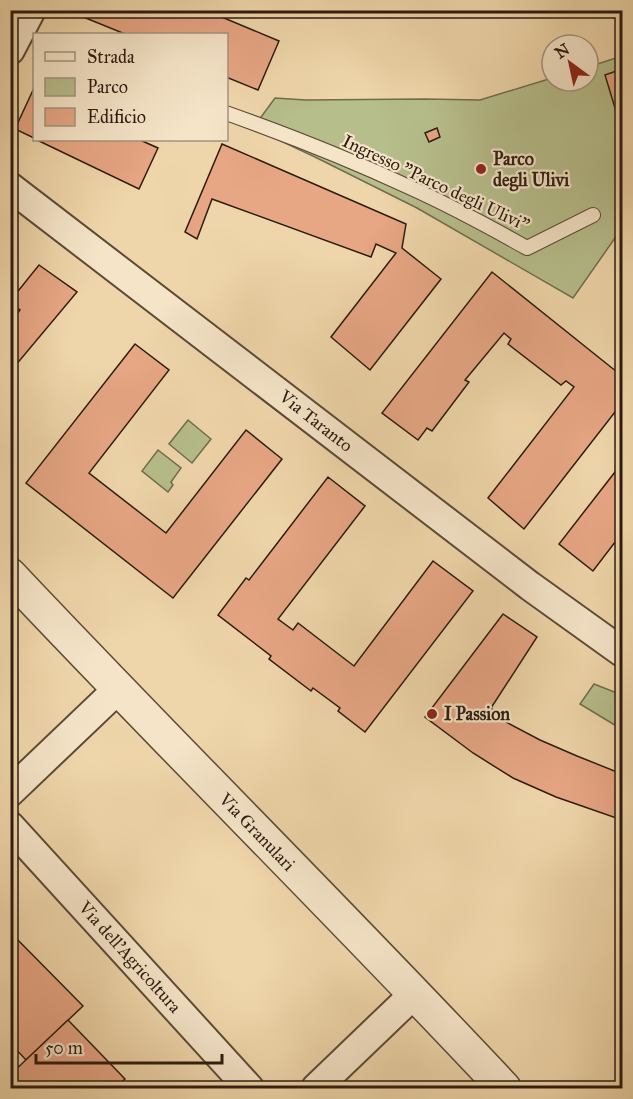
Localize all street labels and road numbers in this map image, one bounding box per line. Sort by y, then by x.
street label: Ingresso "Parco degli Ulivi" [338,130,533,237]
street label: Via Taranto [274,385,357,457]
street label: Via Granulari [214,788,300,876]
street label: Via dell'Agricoltura [73,896,186,1018]

